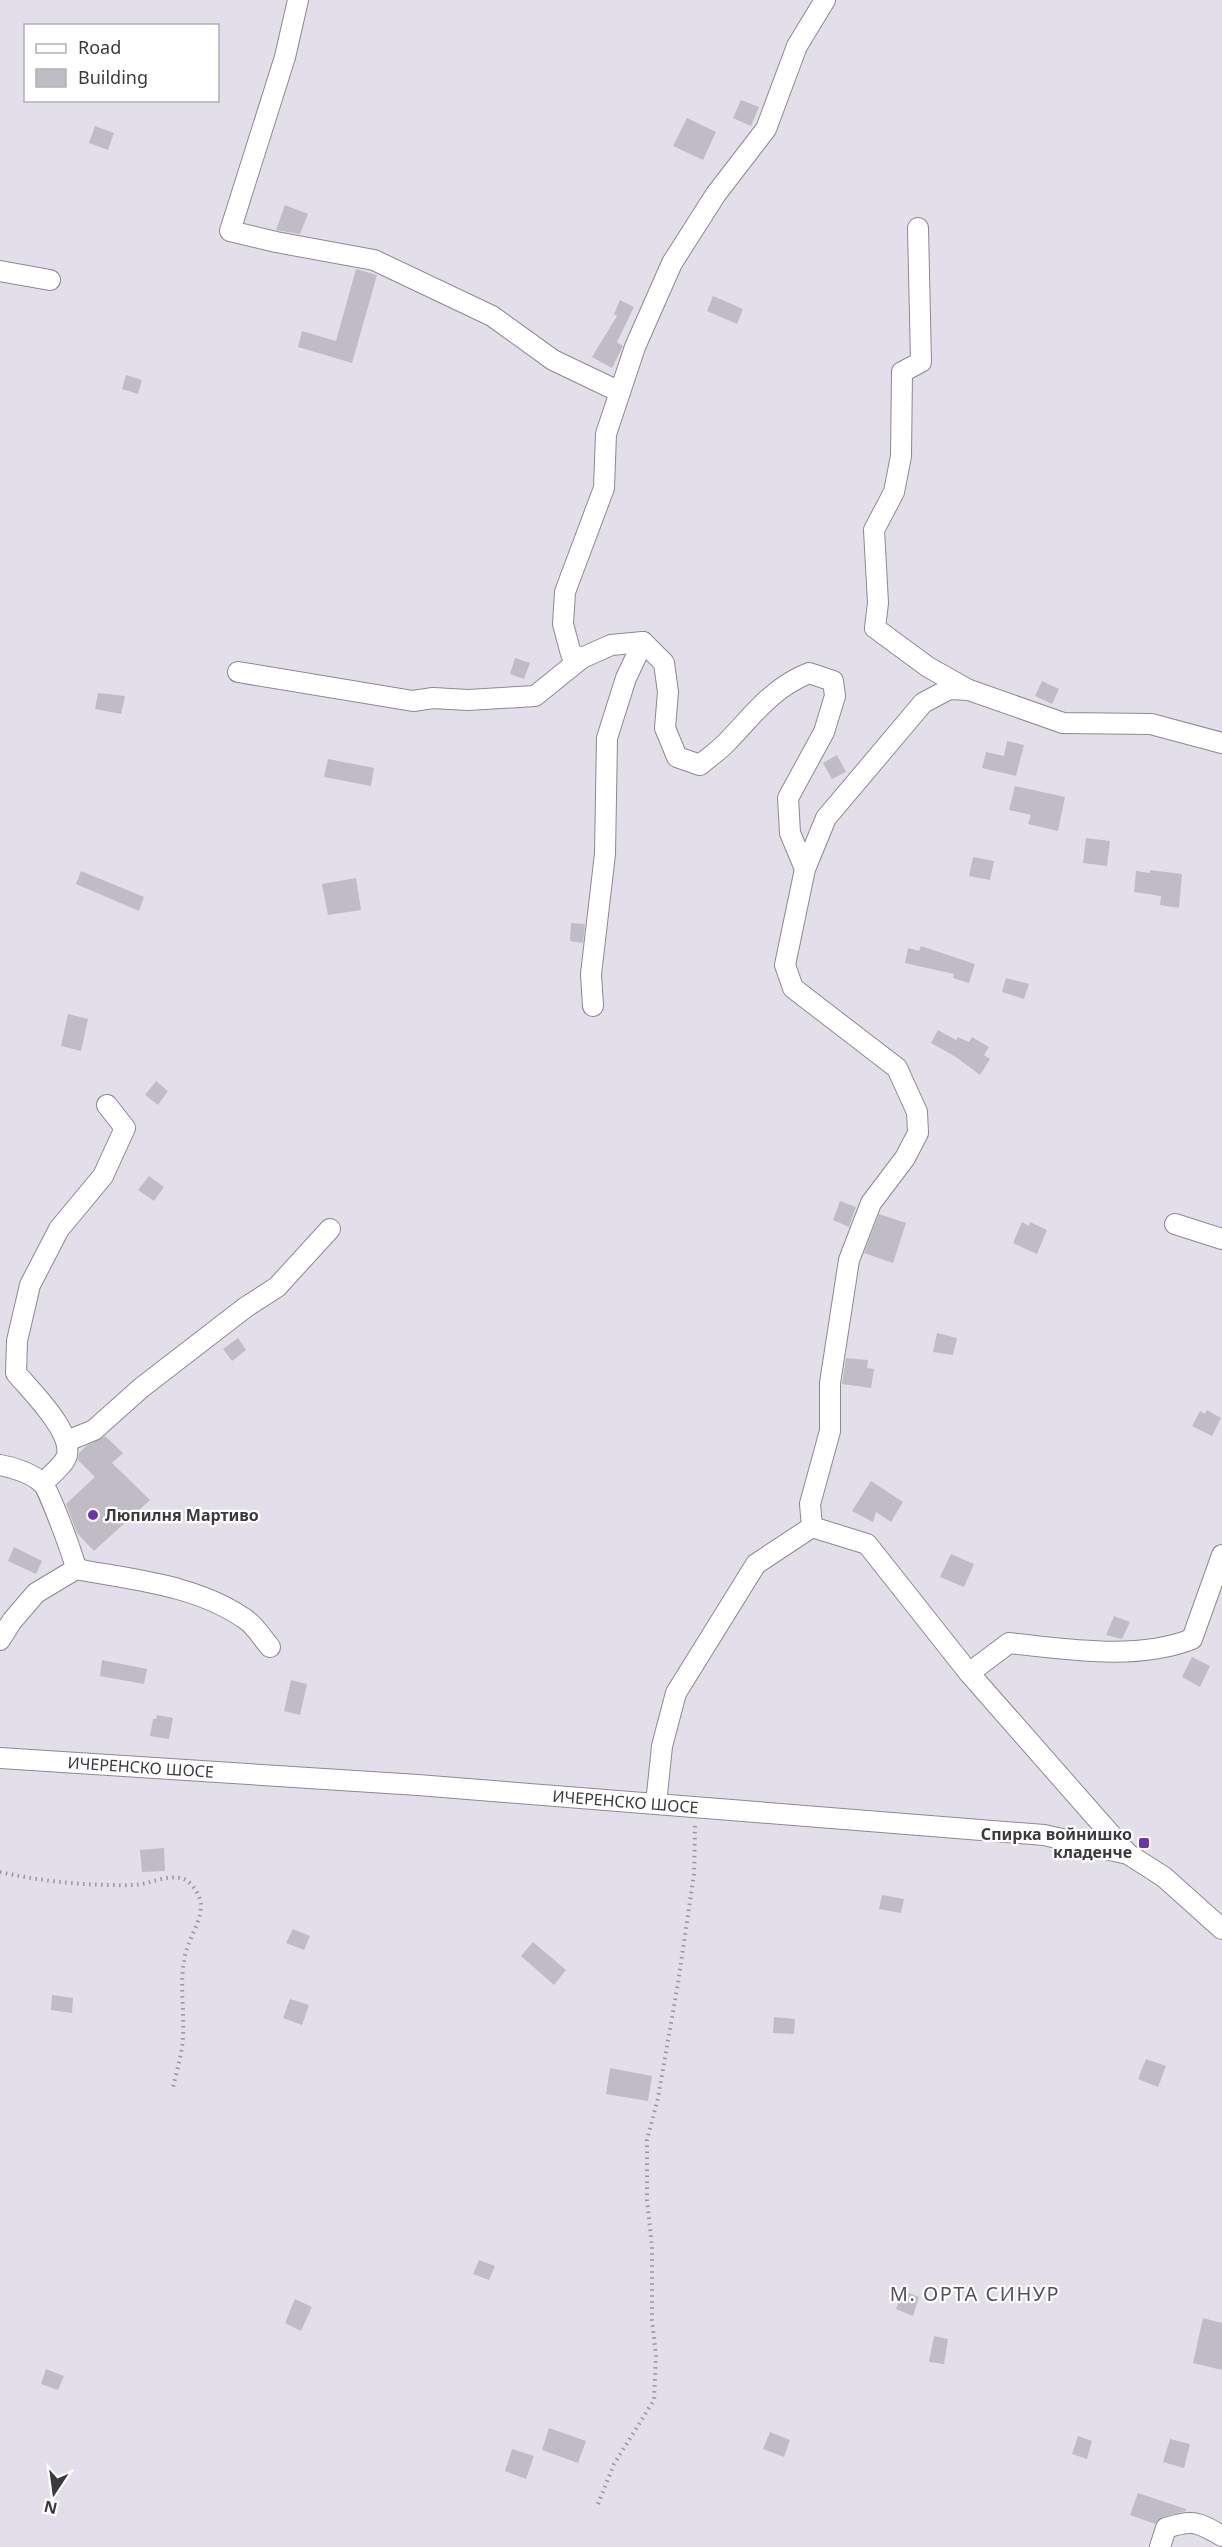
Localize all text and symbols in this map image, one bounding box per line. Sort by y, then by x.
legend [24,24,219,102]
text: Road [78,35,121,59]
text: Building [78,65,148,89]
place label: Люпилня Мартиво [105,1504,259,1526]
marker: Люпилня Мартиво [86,1508,100,1522]
street label: ИЧЕРЕНСКО ШОСЕ [67,1751,215,1783]
street label: ИЧЕРЕНСКО ШОСЕ [552,1785,699,1818]
place label: Спирка войнишко кладенче [981,1823,1132,1863]
marker: Спирка войнишко кладенче [1137,1836,1151,1850]
district label: М. ОРТА СИНУР [890,2280,1060,2307]
north arrow [24,2463,84,2523]
text: N [42,2495,59,2520]

